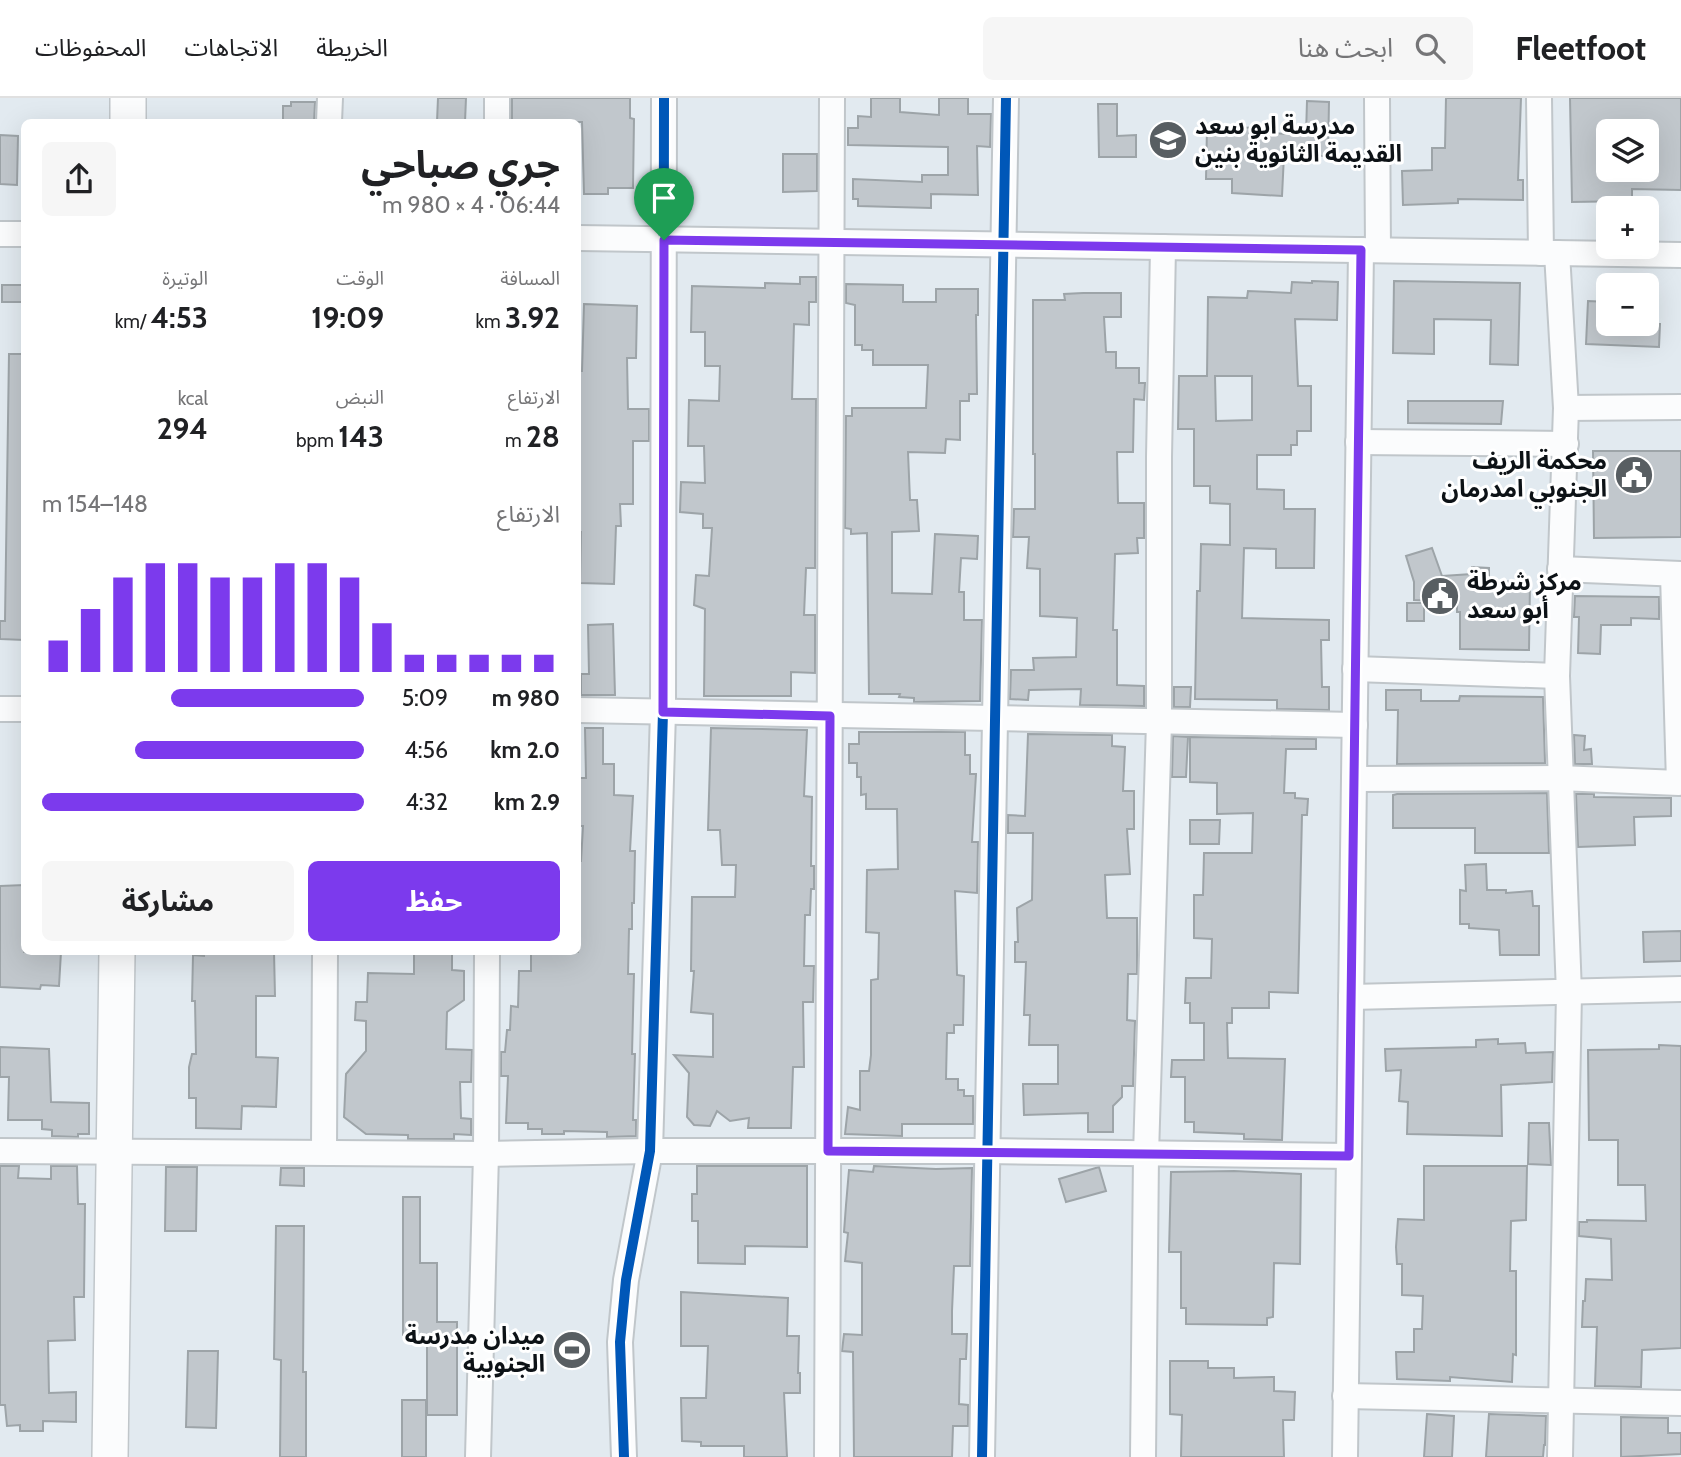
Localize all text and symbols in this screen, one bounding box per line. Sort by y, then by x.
search box [983,17,1473,80]
text: Fleetfoot [1515,28,1646,68]
icon: search [1411,29,1449,67]
text: ابحث هنا [1298,32,1393,64]
text: المحفوظات [35,33,146,62]
text: الاتجاهات [184,33,278,62]
text: الخريطة [316,33,388,62]
place label: مدرسة ابو سعد القديمة الثانوية بنين [1195,111,1402,168]
school or university icon: مدرسة ابو سعد القديمة الثانوية بنين [1147,119,1189,161]
map controls [1596,119,1659,336]
button: layers [1596,119,1659,182]
text: جري صباحي [361,141,560,188]
button: share [42,142,116,216]
pin [634,168,694,240]
icon: arrive [645,179,683,217]
text: 06:44 · 4 × 980 m [382,191,560,219]
button: + [1596,196,1659,259]
text: الوتيرة [162,267,208,290]
text: الوقت [336,267,384,290]
text: المسافة [500,267,560,290]
button: − [1596,273,1659,336]
text: 4:53 [150,299,208,336]
text: 19:09 [311,299,384,336]
text: 3.92 [505,299,560,336]
text: /km [115,310,150,333]
text: km [475,310,505,333]
text: النبض [336,386,384,409]
text: الارتفاع [508,386,560,409]
text: kcal [178,387,208,410]
text: 294 [157,410,208,447]
text: 143 [338,418,384,455]
text: 28 [526,418,560,455]
text: bpm [296,429,338,452]
text: m [505,429,526,452]
place label: محكمة الريف الجنوبي امدرمان [1441,446,1607,509]
public building icon: محكمة الريف الجنوبي امدرمان [1613,454,1655,496]
text: 148–154 m [42,490,148,518]
text: الارتفاع [497,500,560,528]
place label: مركز شرطة أبو سعد [1467,567,1582,624]
public building icon: مركز شرطة أبو سعد [1419,575,1461,617]
text: 5:09 [402,684,448,712]
text: 980 m [492,684,560,712]
text: 4:56 [404,736,448,764]
text: 2.0 km [490,736,560,764]
text: 4:32 [405,788,448,816]
text: 2.9 km [494,788,560,816]
button: مشاركة [42,861,294,941]
button: حفظ [308,861,560,941]
place label: ميدان مدرسة الجنوبية [405,1321,545,1378]
sports icon: ميدان مدرسة الجنوبية [551,1329,593,1371]

